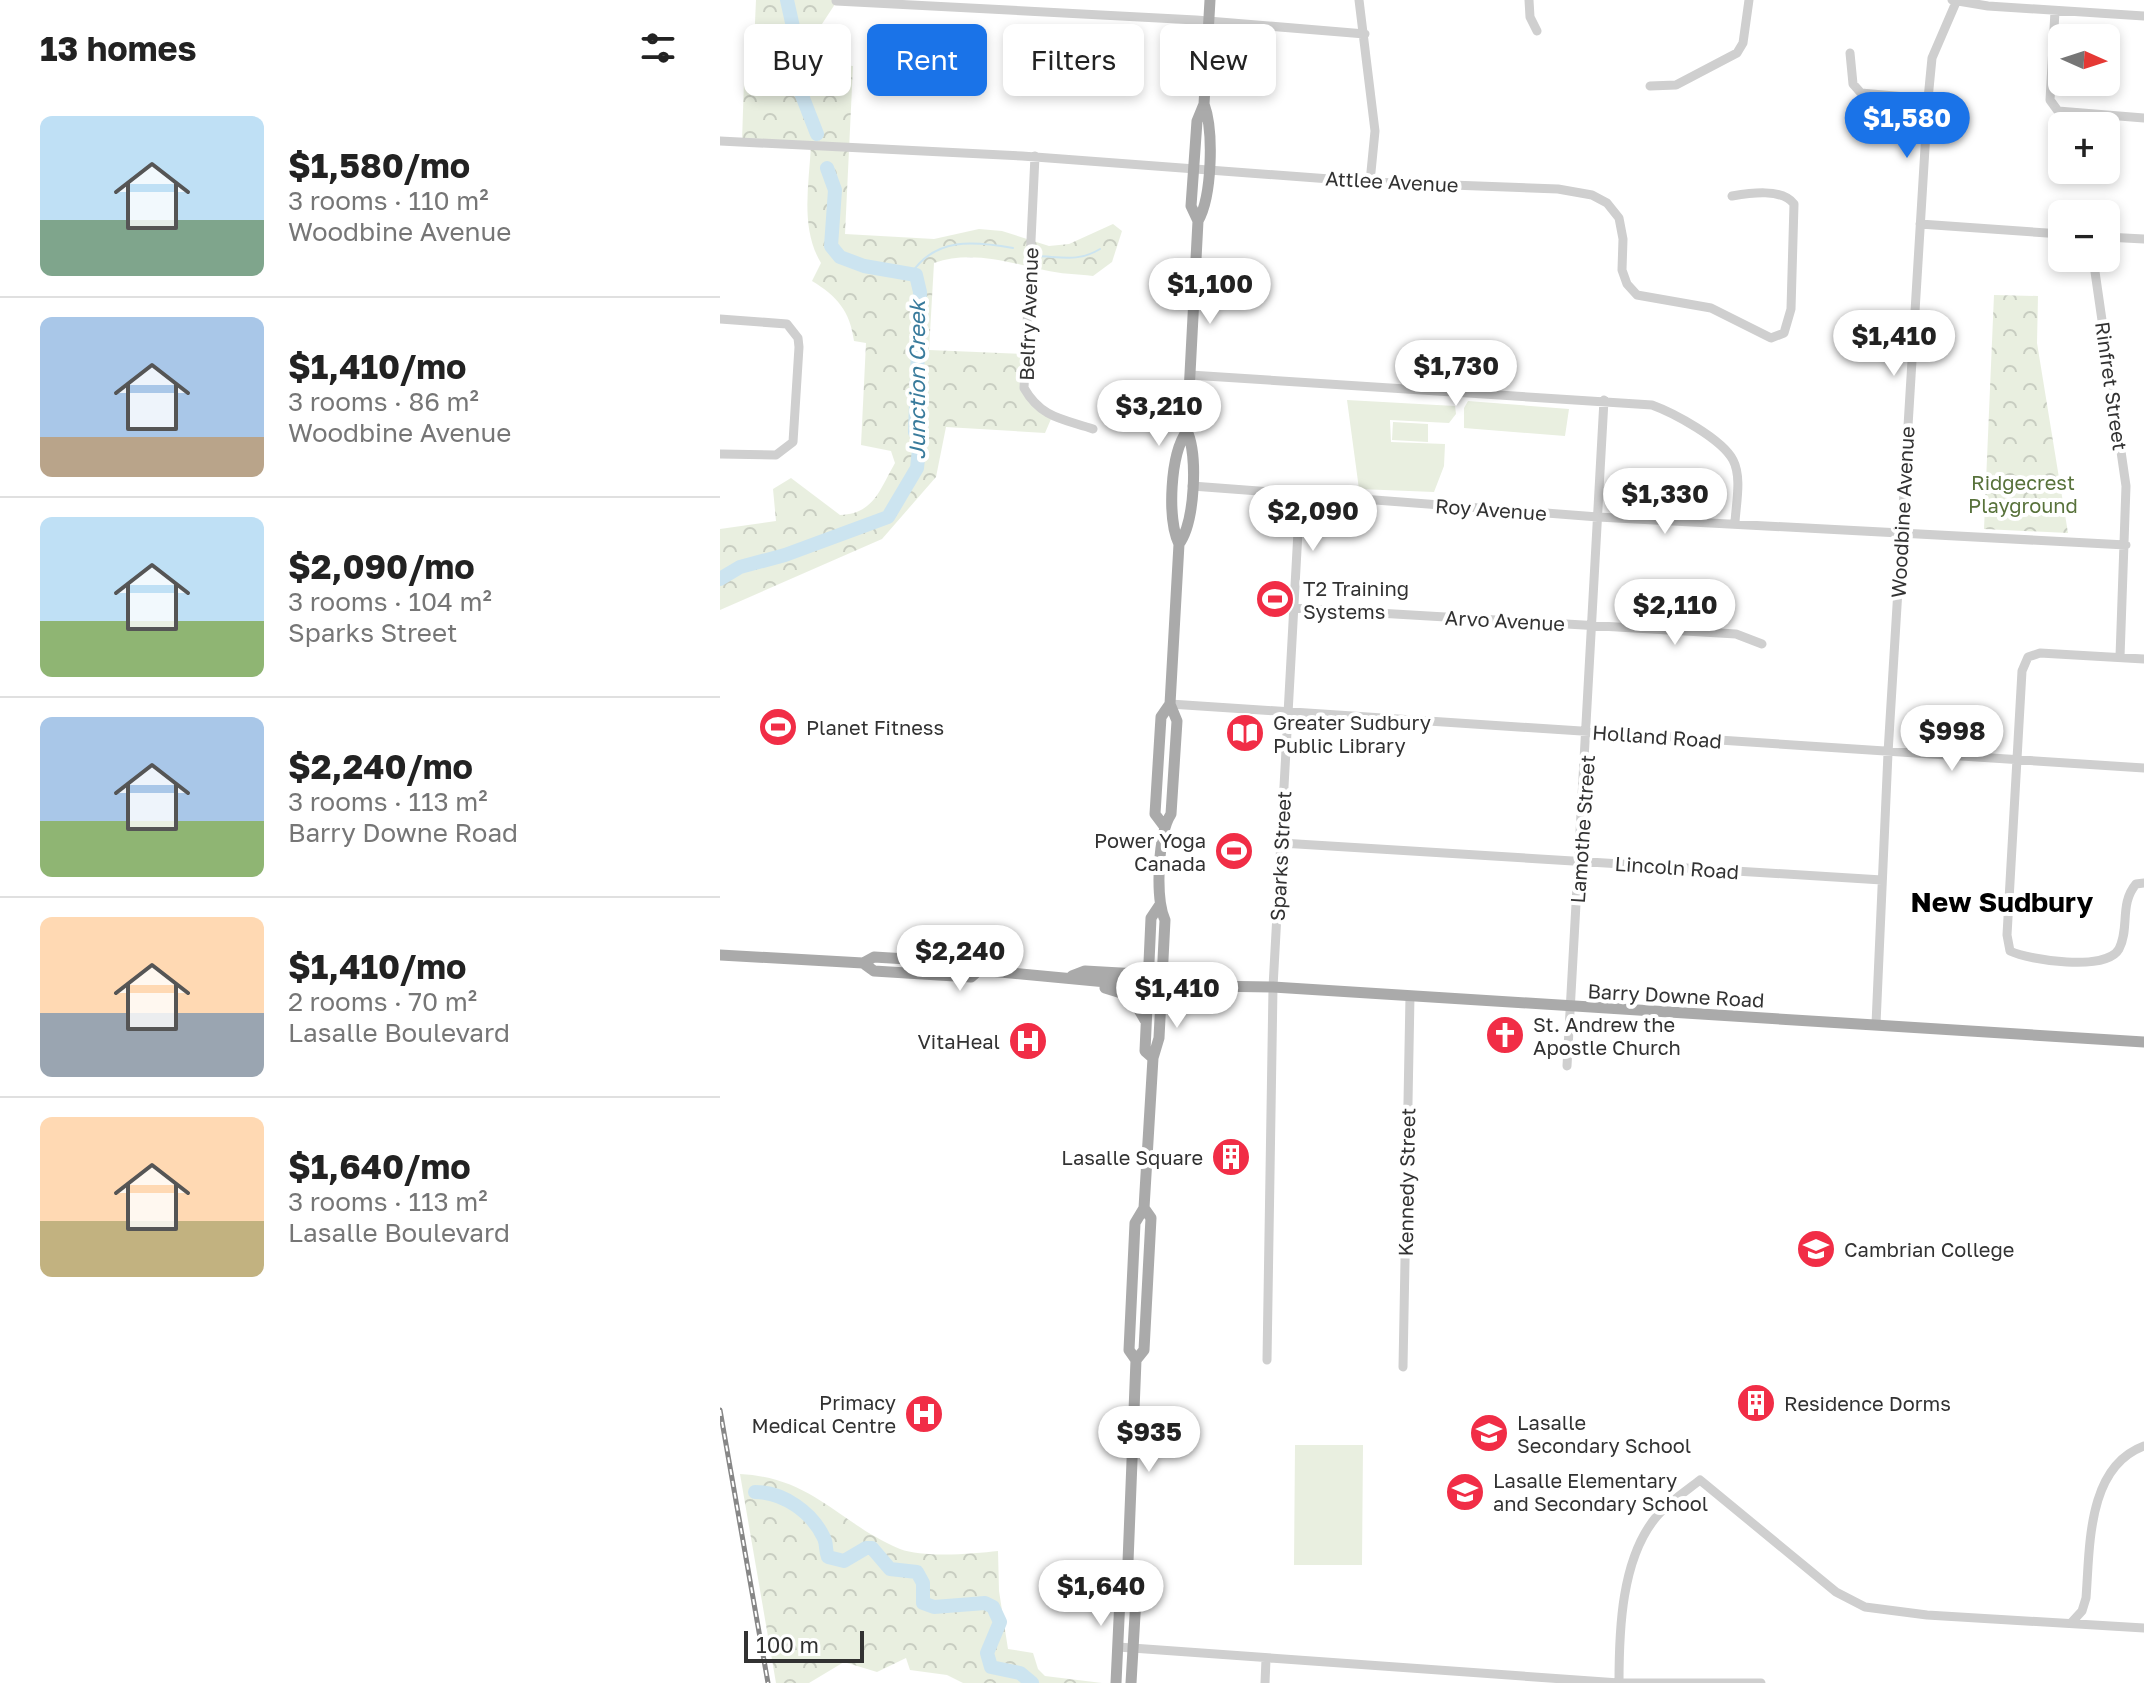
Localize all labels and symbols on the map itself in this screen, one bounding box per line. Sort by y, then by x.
north arrow [2048,24,2120,96]
pin: $1,580 [1842,92,1972,160]
street label: Attlee Avenue [1325,166,1459,196]
street label: Belfry Avenue [1014,247,1042,381]
pin: $1,100 [1145,258,1275,326]
water label: Junction Creek [903,298,930,460]
pin: $1,410 [1829,310,1959,378]
street label: Rinfret Street [2091,320,2133,452]
pin: $1,730 [1391,340,1521,408]
pin: $3,210 [1094,380,1224,448]
street label: Woodbine Avenue [1886,426,1918,598]
pin: $1,330 [1600,468,1730,536]
park label: Ridgecrest Playground [1968,470,2078,517]
pin: $2,090 [1248,485,1378,553]
street label: Roy Avenue [1434,493,1548,525]
place label: T2 Training Systems [1303,576,1409,623]
sports icon: T2 Training Systems [1254,578,1296,620]
pin: $2,110 [1610,579,1740,647]
street label: Arvo Avenue [1444,605,1566,635]
pin: $998 [1905,705,1999,773]
sports icon: Planet Fitness [757,706,799,748]
place label: Greater Sudbury Public Library [1273,710,1431,757]
library icon: Greater Sudbury Public Library [1224,712,1266,754]
place label: Planet Fitness [806,715,944,739]
street label: Holland Road [1591,719,1723,753]
street label: Lamothe Street [1565,754,1599,904]
street label: Sparks Street [1265,790,1295,922]
place label: Power Yoga Canada [1094,828,1206,875]
sports icon: Power Yoga Canada [1213,830,1255,872]
street label: Lincoln Road [1614,851,1740,883]
district label: New Sudbury [1911,885,2094,918]
pin: $2,240 [895,925,1025,993]
pin: $1,410 [1112,962,1242,1030]
street label: Barry Downe Road [1587,978,1765,1012]
place label: St. Andrew the Apostle Church [1533,1012,1681,1059]
church icon: St. Andrew the Apostle Church [1484,1014,1526,1056]
hospital icon: VitaHeal [1007,1020,1049,1062]
place label: VitaHeal [917,1029,1000,1053]
street label: Kennedy Street [1393,1107,1419,1257]
building icon: Lasalle Square [1210,1136,1252,1178]
place label: Lasalle Square [1061,1145,1203,1169]
school or university icon: Cambrian College [1795,1228,1837,1270]
place label: Cambrian College [1844,1237,2014,1261]
building icon: Residence Dorms [1735,1382,1777,1424]
place label: Primacy Medical Centre [751,1390,896,1437]
place label: Residence Dorms [1784,1391,1951,1415]
hospital icon: Primacy Medical Centre [903,1393,945,1435]
pin: $935 [1102,1406,1196,1474]
place label: Lasalle Secondary School [1517,1410,1691,1457]
school or university icon: Lasalle Secondary School [1468,1412,1510,1454]
place label: Lasalle Elementary and Secondary School [1493,1468,1708,1515]
school or university icon: Lasalle Elementary and Secondary School [1444,1471,1486,1513]
pin: $1,640 [1036,1560,1166,1628]
scale bar [744,1627,864,1663]

